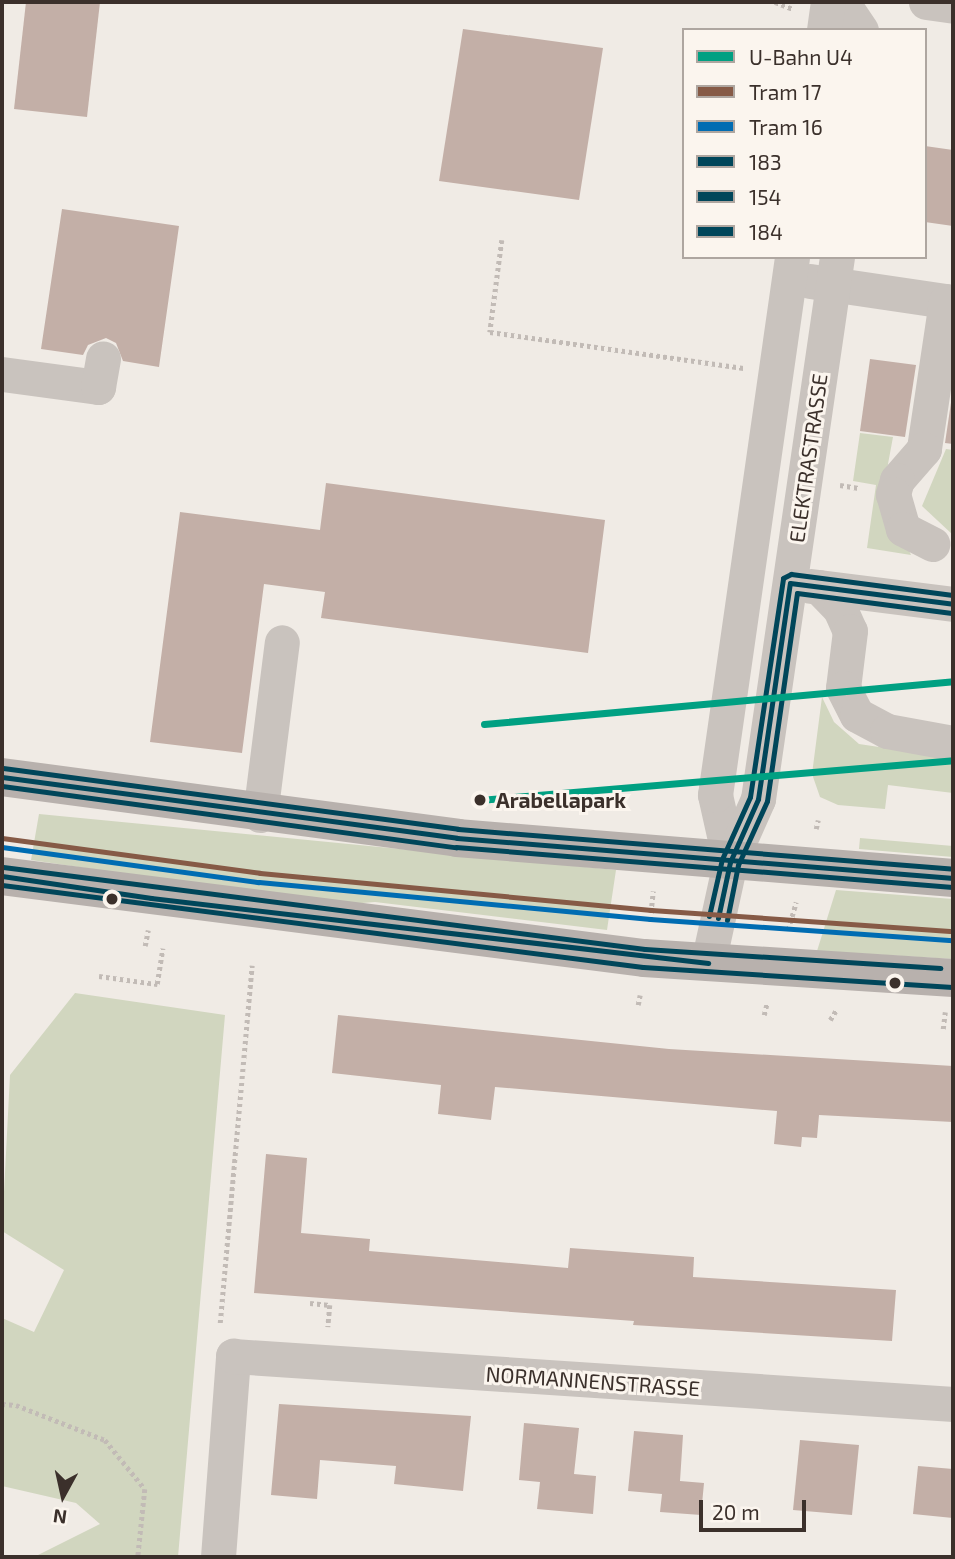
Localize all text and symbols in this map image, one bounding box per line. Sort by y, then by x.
legend [682,28,927,259]
text: U-Bahn U4 [749,44,853,69]
text: Tram 17 [749,79,821,104]
text: Tram 16 [749,114,823,139]
text: 183 [749,149,782,174]
text: 154 [749,184,782,209]
text: 184 [749,219,783,244]
street label: ELEKTRASTRASSE [784,372,832,544]
place label: Arabellapark [496,787,626,813]
marker: Arabellapark [470,790,490,810]
unlabelled marker [105,892,119,906]
unlabelled marker [888,976,902,990]
street label: NORMANNENSTRASSE [485,1361,701,1401]
north arrow [28,1461,98,1531]
scale bar [703,1486,810,1530]
text: 20 m [712,1499,760,1524]
text: N [52,1505,68,1530]

